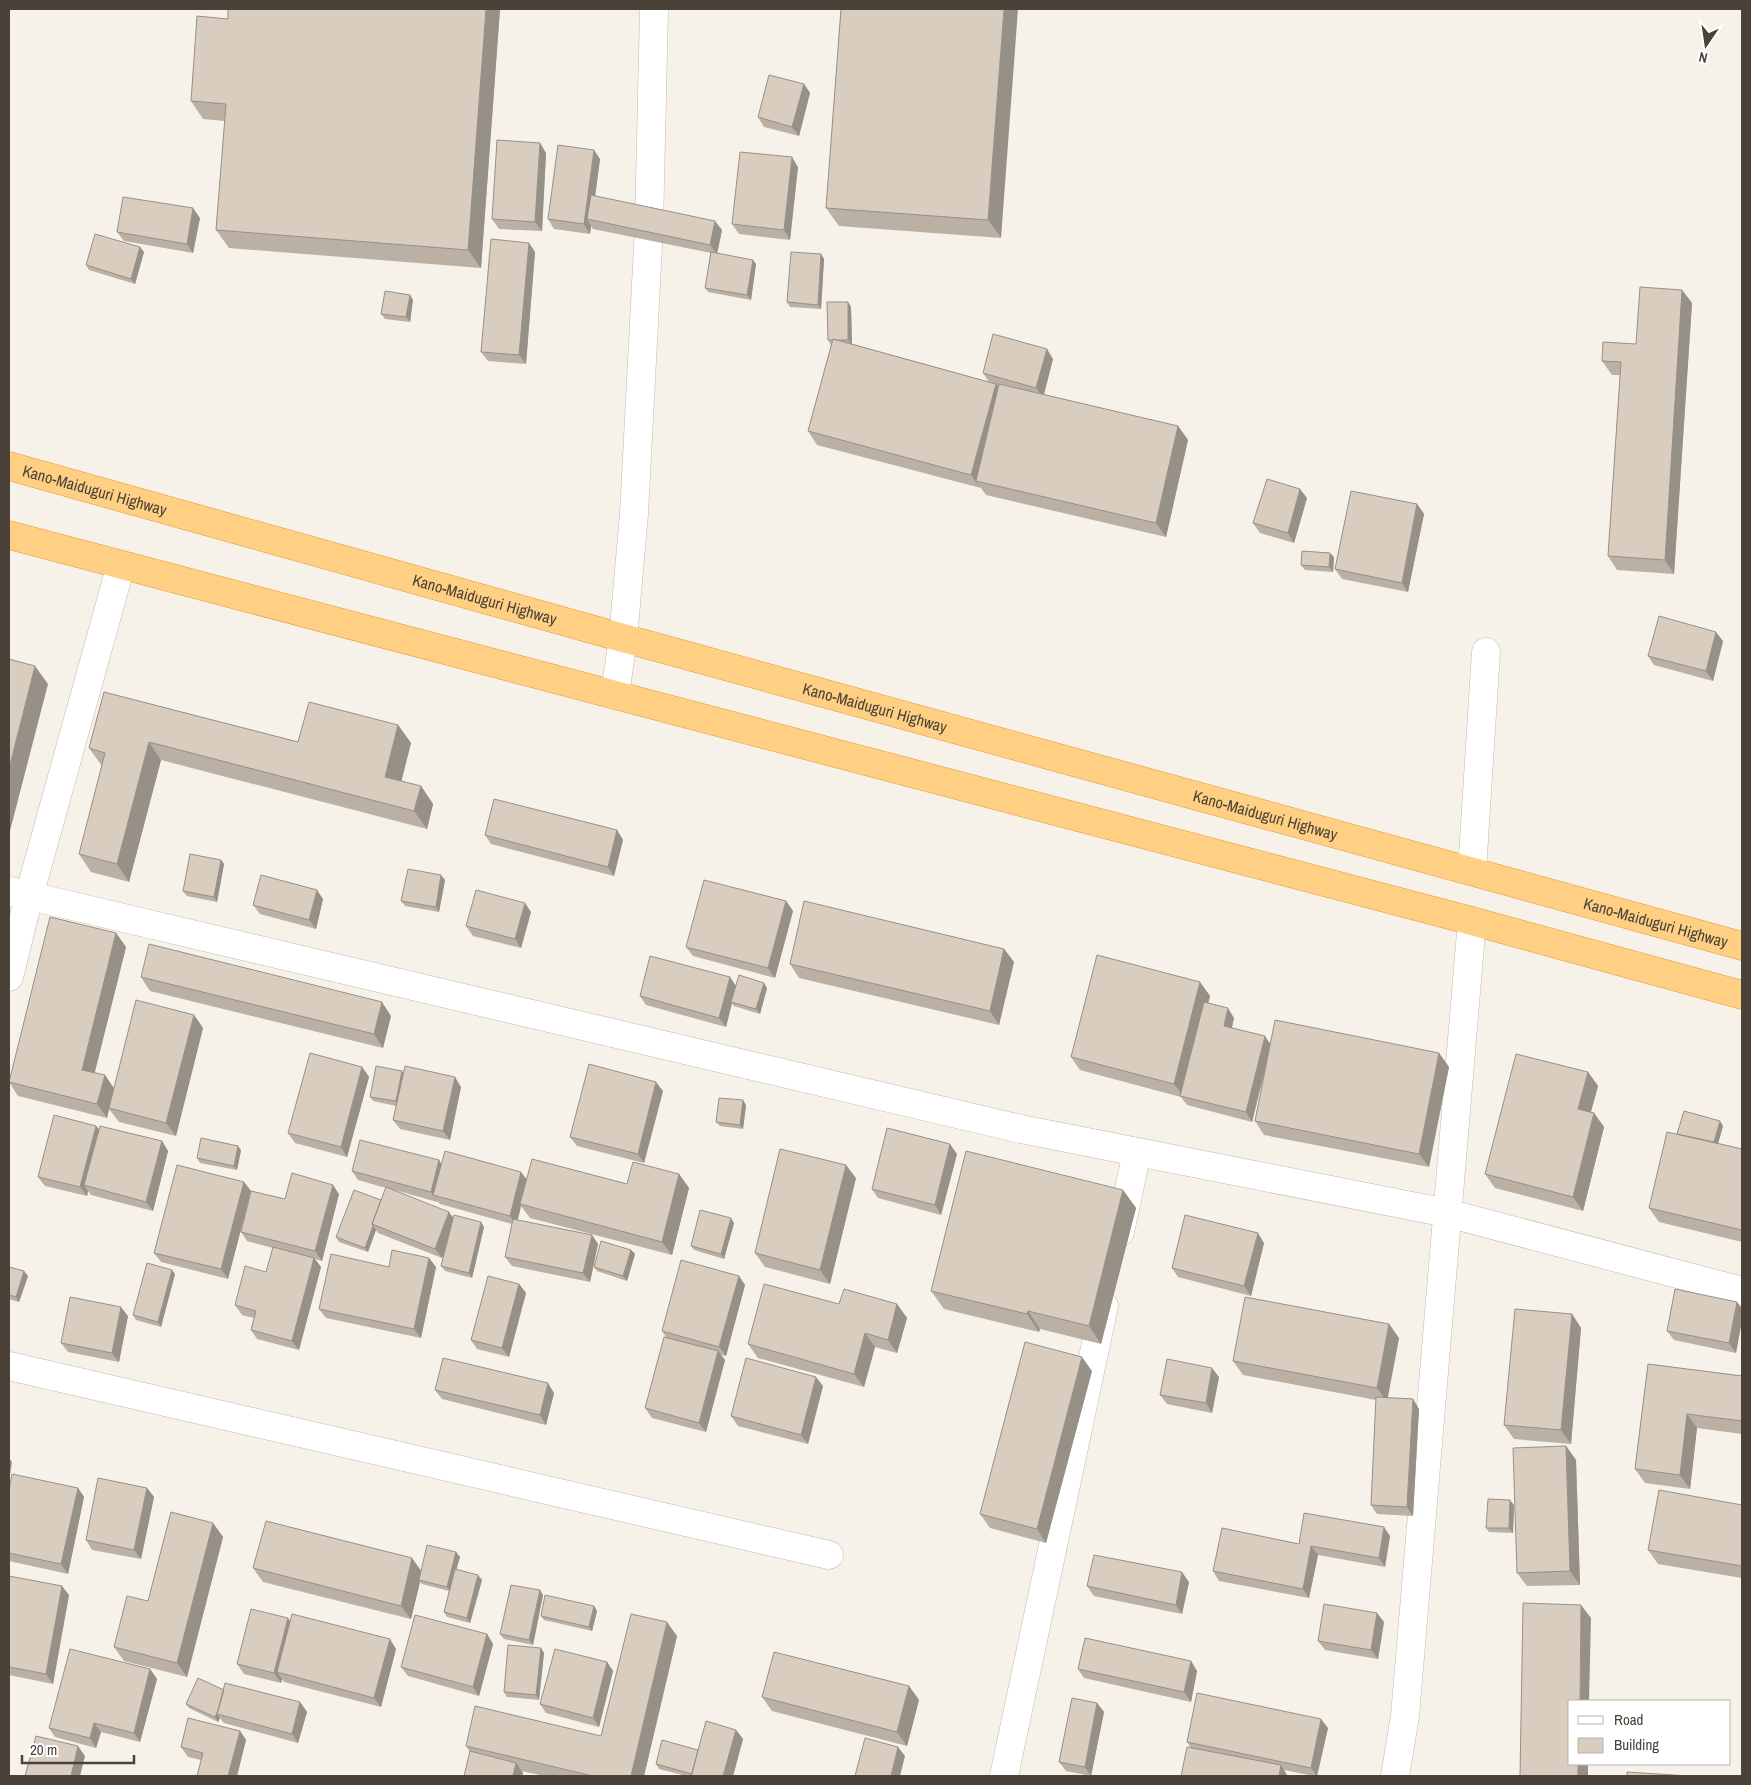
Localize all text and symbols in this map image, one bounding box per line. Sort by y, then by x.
north arrow [1681,20,1731,70]
text: N [1697,48,1709,67]
street label: Kano-Maiduguri Highway [20,459,170,521]
street label: Kano-Maiduguri Highway [410,569,560,630]
street label: Kano-Maiduguri Highway [800,677,950,738]
street label: Kano-Maiduguri Highway [1191,784,1341,845]
street label: Kano-Maiduguri Highway [1581,892,1731,953]
legend [1568,1700,1731,1765]
text: Road [1614,1709,1643,1730]
scale bar [22,1732,135,1764]
text: Building [1614,1734,1659,1755]
text: 20 m [30,1739,57,1760]

